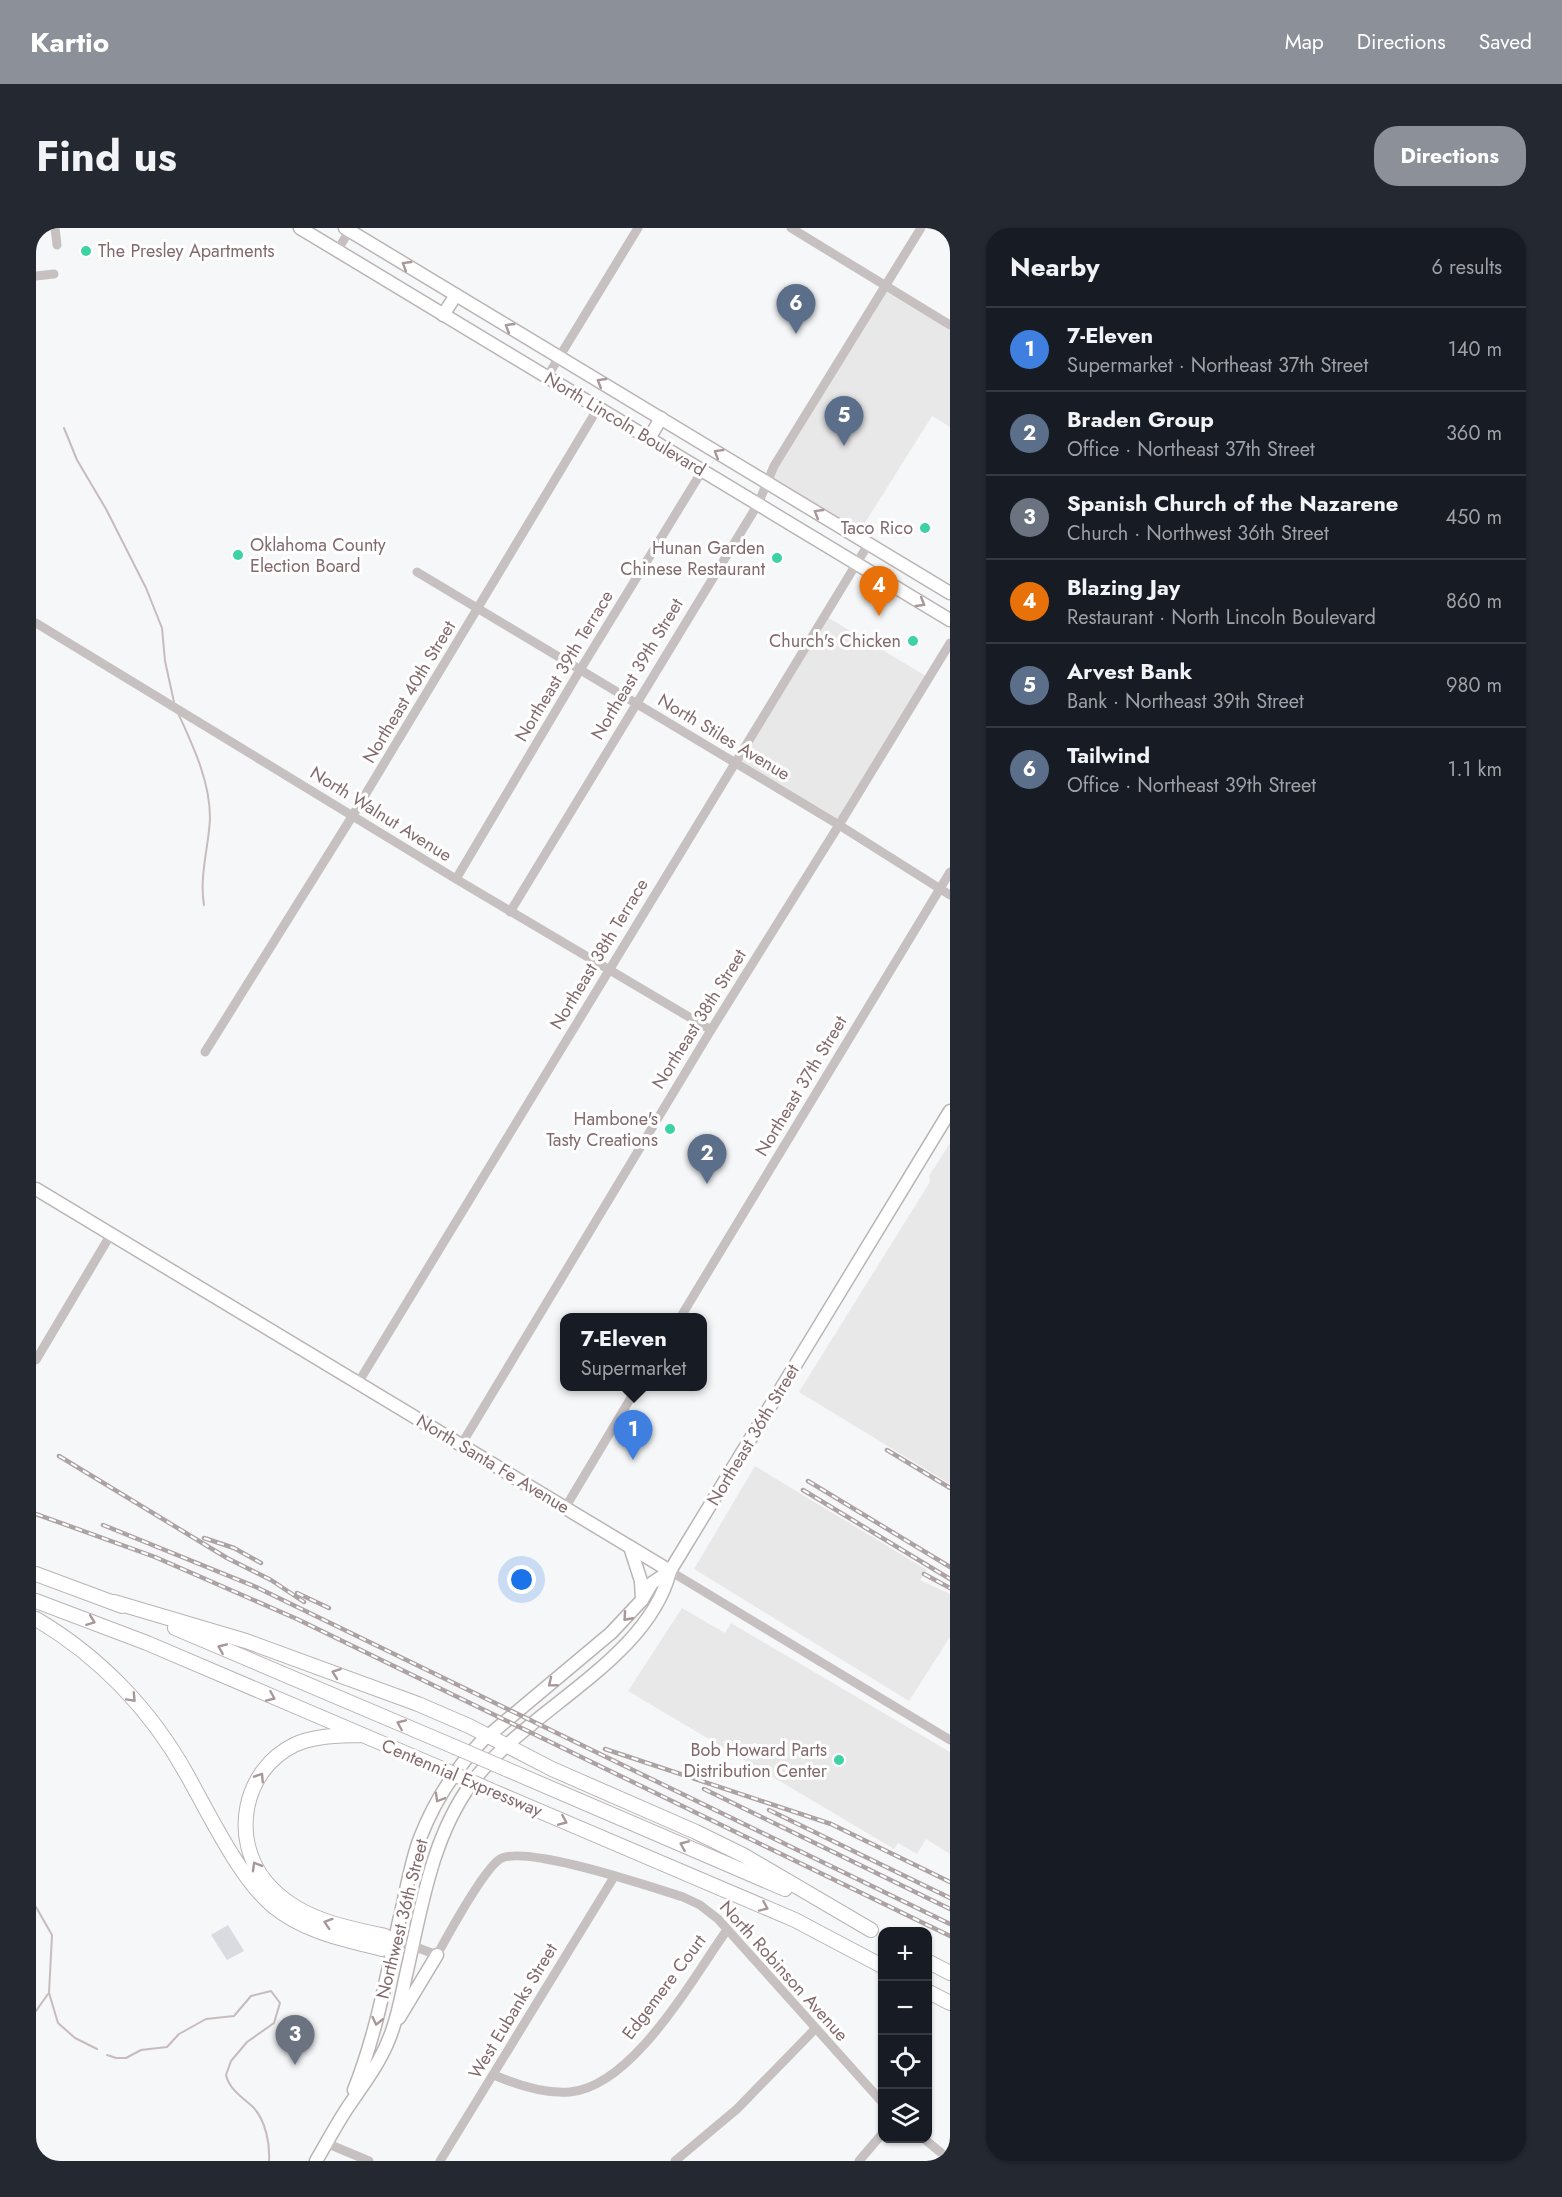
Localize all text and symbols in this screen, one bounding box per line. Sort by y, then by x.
text: Kartio [30,22,109,63]
text: Map [1285,27,1324,57]
text: Directions [1357,27,1446,57]
text: Saved [1479,27,1532,57]
text: Find us [36,126,177,187]
button: Directions [1374,126,1526,186]
place label: The Presley Apartments [98,238,275,264]
marker: The Presley Apartments [79,244,93,258]
text: Nearby [1010,248,1099,286]
text: 6 results [1432,253,1502,282]
one-way arrow [402,260,412,272]
pin: 6 [776,285,816,334]
text: 7-Eleven [1067,319,1153,351]
one-way arrow [505,322,515,334]
text: 1 [1024,335,1035,364]
text: 140 m [1448,335,1502,364]
text: Supermarket · Northeast 37th Street [1067,351,1368,380]
street label: North Lincoln Boulevard [539,365,711,483]
one-way arrow [597,378,607,389]
pin: 5 [824,396,864,446]
text: Braden Group [1067,403,1214,435]
text: 2 [1023,419,1036,448]
text: 360 m [1446,419,1502,448]
text: Office · Northeast 37th Street [1067,435,1315,464]
one-way arrow [714,448,724,460]
text: Spanish Church of the Nazarene [1067,487,1398,519]
text: 3 [1023,503,1036,532]
text: 450 m [1445,503,1502,532]
one-way arrow [814,509,824,521]
place label: Taco Rico [841,515,913,541]
text: Church · Northwest 36th Street [1067,519,1329,548]
marker: Taco Rico [918,521,932,535]
place label: Oklahoma County Election Board [250,532,386,579]
place label: Hunan Garden Chinese Restaurant [620,535,766,582]
marker: Oklahoma County Election Board [231,548,245,562]
marker: Hunan Garden Chinese Restaurant [770,551,784,565]
pin: 4 [860,566,898,616]
text: Blazing Jay [1067,571,1180,603]
street label: Northeast 39th Terrace [508,585,620,747]
text: 4 [1023,587,1036,616]
text: 860 m [1446,587,1502,616]
street label: Northeast 39th Street [584,593,690,745]
one-way arrow [915,595,925,607]
text: Restaurant · North Lincoln Boulevard [1067,603,1376,632]
street label: Northeast 40th Street [356,615,462,768]
place label: Church's Chicken [769,628,901,654]
marker: Church's Chicken [906,634,920,648]
text: Arvest Bank [1067,655,1192,687]
text: 5 [1023,671,1036,700]
text: 980 m [1446,671,1502,700]
street label: North Stiles Avenue [653,687,795,787]
text: Bank · Northeast 39th Street [1067,687,1304,716]
text: Tailwind [1067,739,1150,771]
text: 6 [1023,755,1036,784]
text: 1.1 km [1448,755,1502,784]
street label: North Walnut Avenue [305,760,457,868]
text: Office · Northeast 39th Street [1067,771,1316,800]
street label: Northeast 38th Terrace [544,874,654,1034]
street label: Northeast 38th Street [645,944,753,1094]
street label: Northeast 37th Street [749,1010,854,1161]
place label: Hambone's Tasty Creations [546,1106,658,1153]
marker: Hambone's Tasty Creations [663,1122,677,1136]
pin: 2 [688,1134,726,1184]
popup [560,1313,707,1391]
text: 7-Eleven [581,1322,667,1354]
text: Supermarket [581,1354,686,1383]
street label: Northeast 36th Street [700,1359,806,1511]
street label: North Santa Fe Avenue [411,1408,575,1520]
pin: 1 [614,1410,652,1460]
your location [507,1565,536,1594]
one-way arrow [623,1610,634,1620]
one-way arrow [85,1614,96,1626]
one-way arrow [217,1643,228,1655]
one-way arrow [332,1668,342,1681]
one-way arrow [547,1676,558,1687]
one-way arrow [264,1689,275,1701]
one-way arrow [125,1691,136,1702]
one-way arrow [396,1720,407,1732]
street label: Centennial Expressway [378,1732,547,1824]
place label: Bob Howard Parts Distribution Center [683,1737,828,1784]
marker: Bob Howard Parts Distribution Center [832,1753,846,1767]
one-way arrow [252,1773,263,1784]
one-way arrow [435,1792,446,1802]
one-way arrow [557,1814,568,1826]
street label: Northwest 36th Street [370,1836,435,2002]
one-way arrow [679,1840,690,1852]
one-way arrow [252,1862,263,1872]
street label: North Robinson Avenue [714,1895,854,2047]
one-way arrow [758,1899,769,1911]
one-way arrow [323,1917,334,1930]
map controls [878,1927,932,2143]
button: + [878,1927,932,1981]
street label: Edgemere Court [616,1928,713,2045]
street label: West Eubanks Street [462,1938,564,2084]
button: − [878,1981,932,2035]
one-way arrow [371,2015,384,2025]
pin: 3 [276,2016,314,2065]
button: locate [878,2035,932,2089]
button: layers [878,2089,932,2143]

